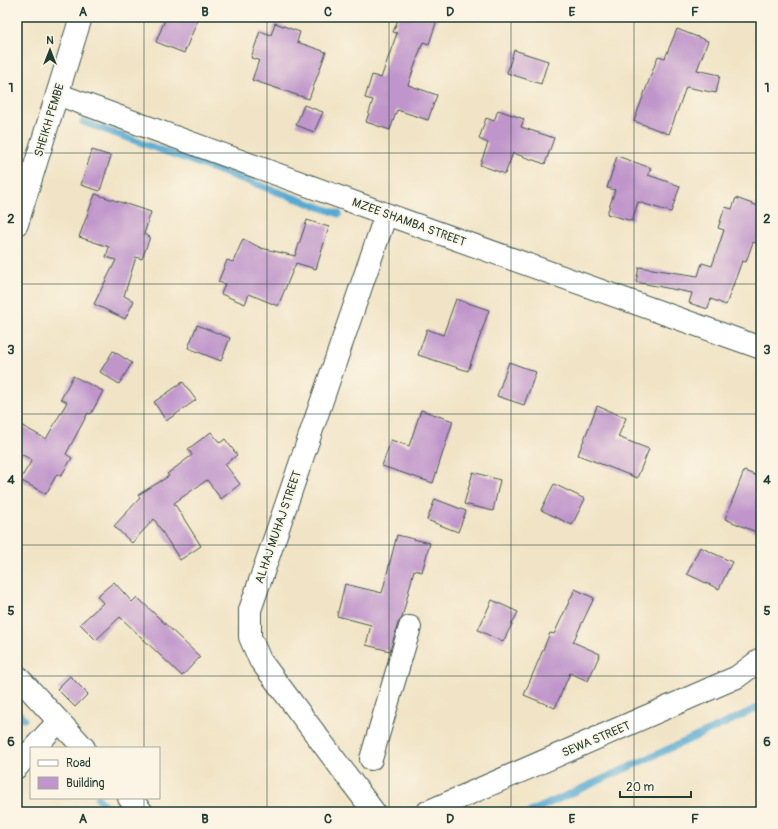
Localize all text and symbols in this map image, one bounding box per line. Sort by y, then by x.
text: A [79,4,88,20]
text: B [201,4,209,20]
text: C [324,4,332,20]
text: D [446,4,454,20]
text: E [569,4,576,20]
text: F [691,4,699,20]
north arrow [30,30,70,70]
text: N [46,34,54,47]
text: 1 [8,80,14,96]
text: 1 [764,80,770,96]
street label: SHEIKH PEMBE [31,82,68,159]
street label: MZEE SHAMBA STREET [350,195,468,250]
text: 2 [7,211,15,227]
text: 2 [763,211,771,227]
text: 3 [7,342,15,358]
text: 3 [763,342,771,358]
street label: ALHAJ MUHAJ STREET [252,468,305,586]
text: 4 [7,472,15,488]
text: 4 [763,472,771,488]
text: 5 [7,603,15,619]
text: 5 [763,603,771,619]
street label: SEWA STREET [560,718,633,761]
text: 6 [7,734,15,750]
text: 6 [763,734,771,750]
legend [30,747,160,799]
text: Road [66,756,91,771]
scale bar [620,773,691,799]
text: Building [66,776,105,791]
text: 20 m [626,780,655,795]
text: A [79,811,88,827]
text: B [201,811,209,827]
text: C [324,811,332,827]
text: D [446,811,454,827]
text: E [569,811,576,827]
text: F [691,811,699,827]

